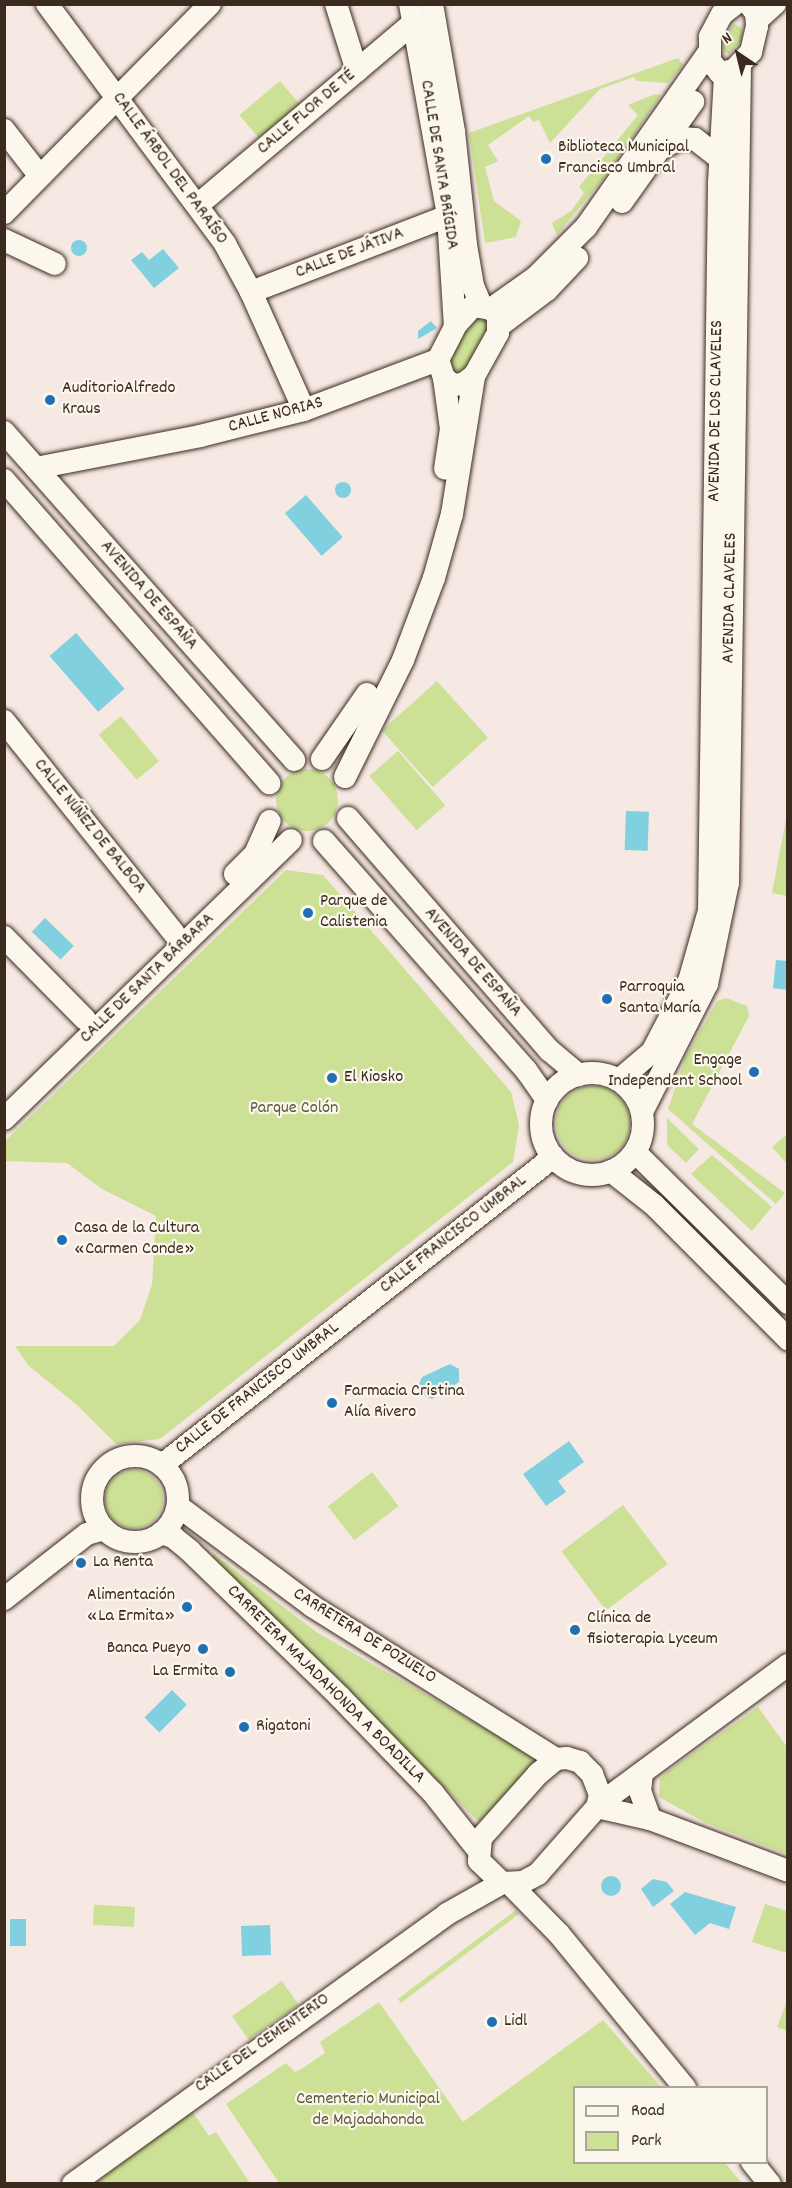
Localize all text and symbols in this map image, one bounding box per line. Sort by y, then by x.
north arrow [708,24,768,84]
text: N [718,27,737,51]
street label: CALLE FLOR DE TÉ [254,66,360,160]
street label: CALLE DE SANTA BRÍGIDA [414,79,462,251]
street label: CALLE ÁRBOL DEL PARAÍSO [106,89,232,249]
place label: Biblioteca Municipal Francisco Umbral [558,138,689,180]
marker: Biblioteca Municipal Francisco Umbral [539,152,553,166]
street label: CALLE DE JÁTIVA [293,223,407,285]
street label: AVENIDA DE LOS CLAVELES [705,320,729,502]
place label: AuditorioAlfredo Kraus [62,379,175,422]
marker: AuditorioAlfredo Kraus [43,393,57,407]
street label: CALLE NORIAS [226,393,326,439]
street label: AVENIDA CLAVELES [719,532,743,664]
street label: AVENIDA DE ESPAÑA [95,537,201,655]
street label: CALLE NÚÑEZ DE BALBOA [28,755,150,899]
place label: Parque de Calistenia [320,892,387,934]
street label: AVENIDA DE ESPAÑA [419,904,525,1022]
marker: Parque de Calistenia [301,906,315,920]
street label: CALLE DE SANTA BÁRBARA [76,909,220,1049]
place label: Parroquia Santa María [619,978,700,1020]
marker: Parroquia Santa María [600,992,614,1006]
place label: Engage Independent School [608,1051,742,1094]
marker: Engage Independent School [747,1065,761,1079]
place label: El Kiosko [344,1067,403,1089]
marker: El Kiosko [325,1071,339,1085]
park label: Parque Colón [250,1098,338,1120]
street label: CALLE FRANCISCO UMBRAL [376,1171,532,1299]
place label: Casa de la Cultura «Carmen Conde» [74,1219,199,1262]
marker: Casa de la Cultura «Carmen Conde» [55,1233,69,1247]
street label: CALLE DE FRANCISCO UMBRAL [172,1318,344,1460]
place label: Farmacia Cristina Alía Rivero [344,1382,464,1424]
marker: Farmacia Cristina Alía Rivero [325,1396,339,1410]
place label: La Renta [93,1552,153,1574]
marker: La Renta [74,1556,88,1570]
street label: CARRETERA MAJADAHONDA A BOADILLA [221,1581,429,1789]
street label: CARRETERA DE POZUELO [288,1584,440,1690]
place label: Alimentación «La Ermita» [87,1586,175,1628]
marker: Alimentación «La Ermita» [180,1600,194,1614]
place label: Clínica de fisioterapia Lyceum [587,1609,718,1652]
marker: Clínica de fisioterapia Lyceum [568,1623,582,1637]
place label: Banca Pueyo [107,1638,191,1660]
marker: Banca Pueyo [196,1642,210,1656]
place label: La Ermita [152,1661,218,1683]
marker: La Ermita [223,1665,237,1679]
place label: Rigatoni [256,1716,311,1738]
marker: Rigatoni [237,1720,251,1734]
street label: CALLE DEL CEMENTERIO [192,1989,334,2099]
place label: Lidl [504,2011,527,2033]
marker: Lidl [485,2015,499,2029]
legend [573,2086,768,2164]
park label: Cementerio Municipal de Majadahonda [296,2090,440,2132]
text: Road [631,2099,665,2124]
text: Park [631,2129,662,2154]

